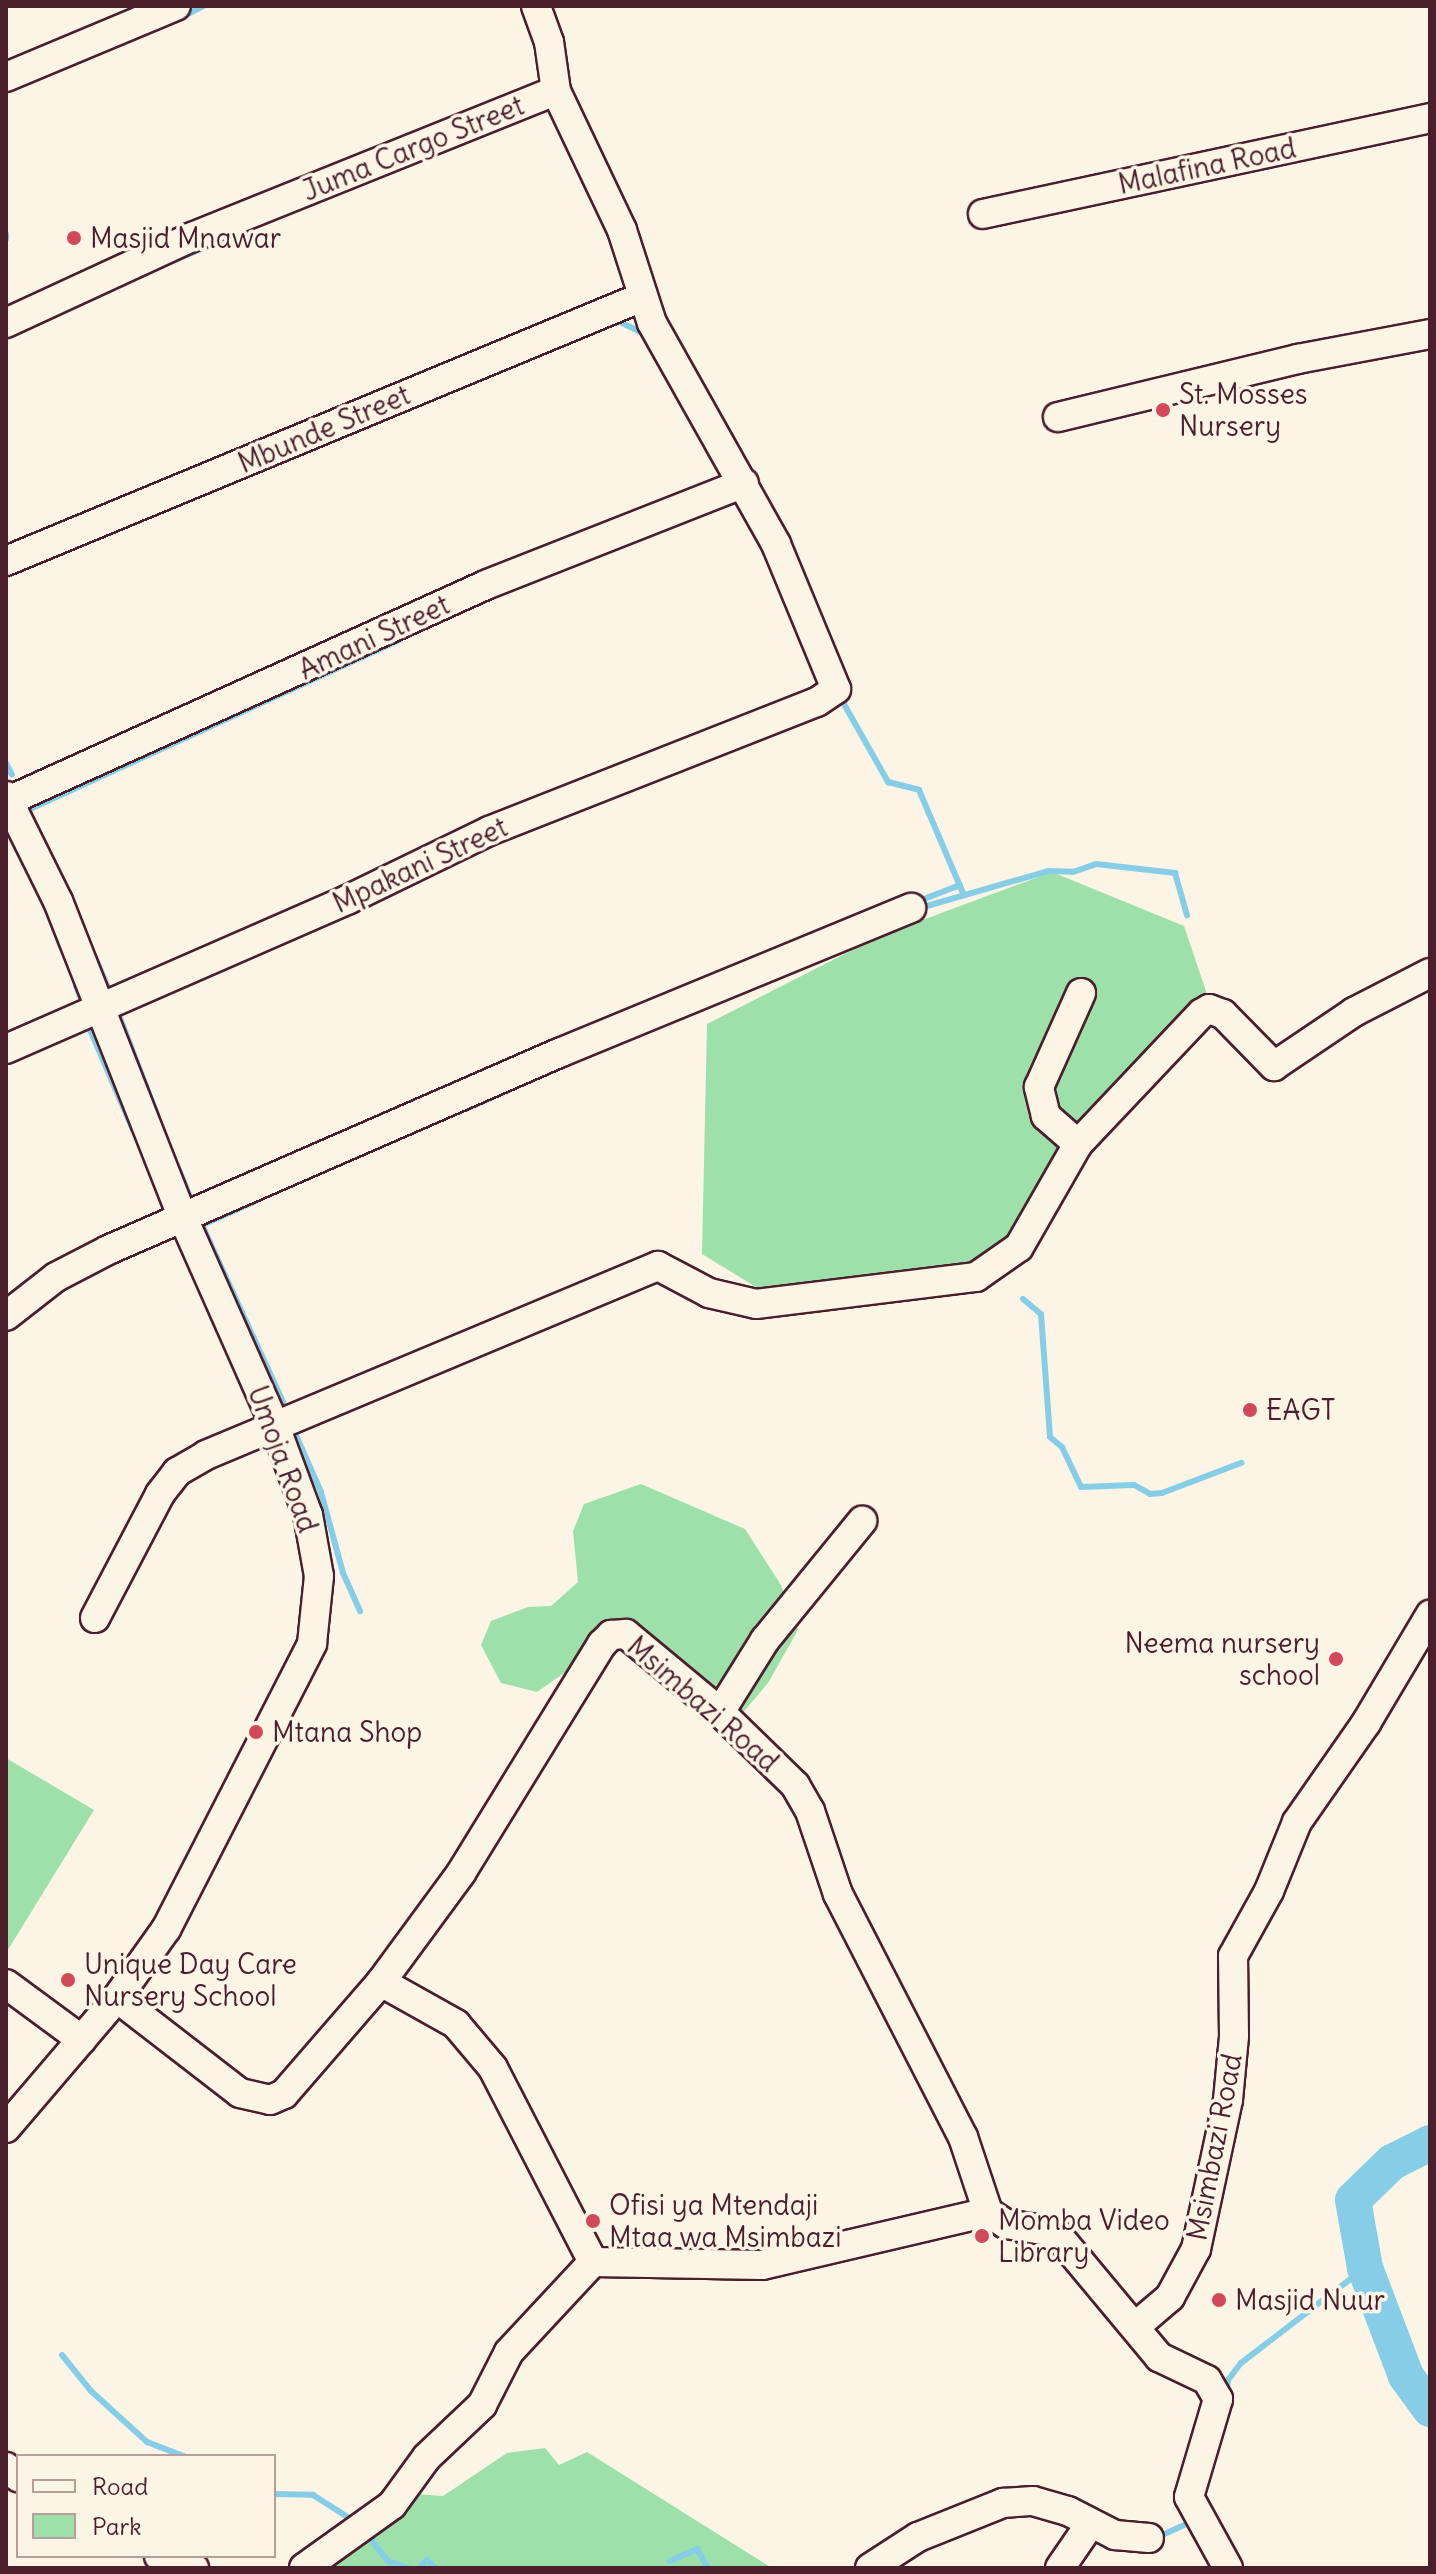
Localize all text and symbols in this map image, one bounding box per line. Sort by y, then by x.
street label: Juma Cargo Street [297,88,529,208]
street label: Malafina Road [1115,131,1299,201]
place label: Masjid Mnawar [90,221,281,255]
marker: Masjid Mnawar [65,229,83,247]
place label: St. Mosses Nursery [1179,377,1308,443]
street label: Mbunde Street [233,378,415,480]
marker: St. Mosses Nursery [1154,401,1172,419]
street label: Amani Street [293,587,455,687]
street label: Mpakani Street [327,810,513,920]
street label: Umoja Road [241,1381,325,1537]
place label: EAGT [1266,1393,1335,1427]
marker: EAGT [1241,1401,1259,1419]
place label: Neema nursery school [1124,1626,1320,1692]
street label: Msimbazi Road [620,1629,786,1779]
marker: Neema nursery school [1327,1650,1345,1668]
place label: Mtana Shop [272,1715,422,1749]
marker: Mtana Shop [247,1723,265,1741]
place label: Unique Day Care Nursery School [84,1947,297,2013]
marker: Unique Day Care Nursery School [59,1971,77,1989]
street label: Msimbazi Road [1179,2051,1249,2243]
place label: Ofisi ya Mtendaji Mtaa wa Msimbazi [609,2188,841,2254]
place label: Momba Video Library [998,2203,1170,2269]
marker: Ofisi ya Mtendaji Mtaa wa Msimbazi [584,2212,602,2230]
marker: Momba Video Library [973,2227,991,2245]
place label: Masjid Nuur [1235,2283,1385,2317]
marker: Masjid Nuur [1210,2291,1228,2309]
legend [16,2454,276,2558]
text: Road [92,2471,148,2501]
text: Park [92,2511,142,2541]

